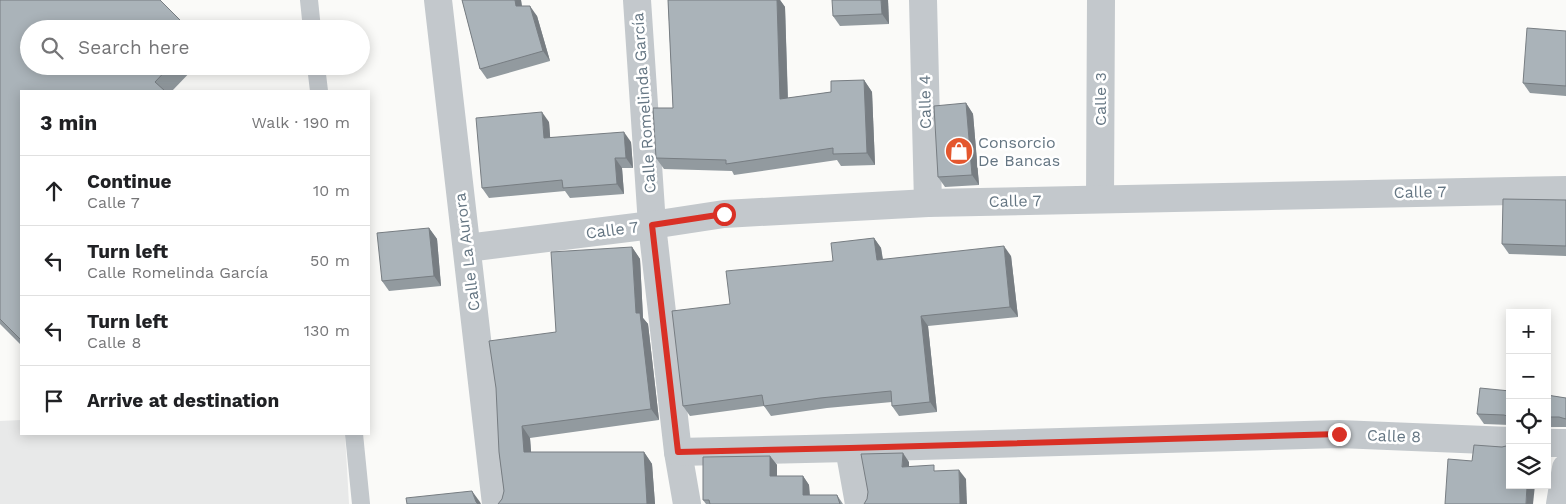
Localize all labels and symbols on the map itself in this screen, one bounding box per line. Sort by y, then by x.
street label: Calle Romelinda García [628,12,660,194]
street label: Calle 3 [1091,72,1110,126]
street label: Calle 4 [915,74,935,129]
place label: Consorcio De Bancas [978,133,1060,170]
shop icon: Consorcio De Bancas [944,136,974,166]
street label: Calle 7 [1393,182,1447,202]
street label: Calle 7 [988,191,1042,211]
street label: Calle La Aurora [450,192,484,312]
route start [713,203,736,226]
street label: Calle 7 [585,217,639,243]
route end [1328,423,1351,446]
street label: Calle 8 [1366,426,1422,446]

